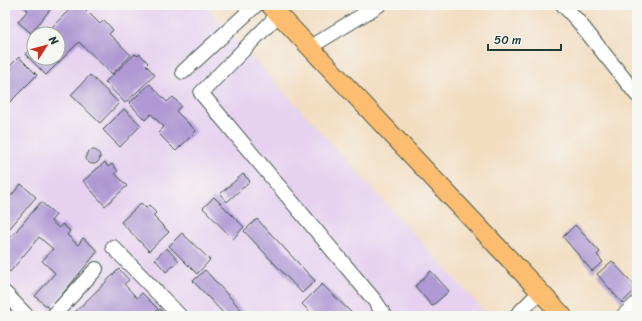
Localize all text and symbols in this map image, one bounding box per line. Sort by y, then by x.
north arrow [26,26,66,66]
scale bar [488,26,561,52]
text: 50 m [494,29,521,51]
text: N [43,31,64,49]

